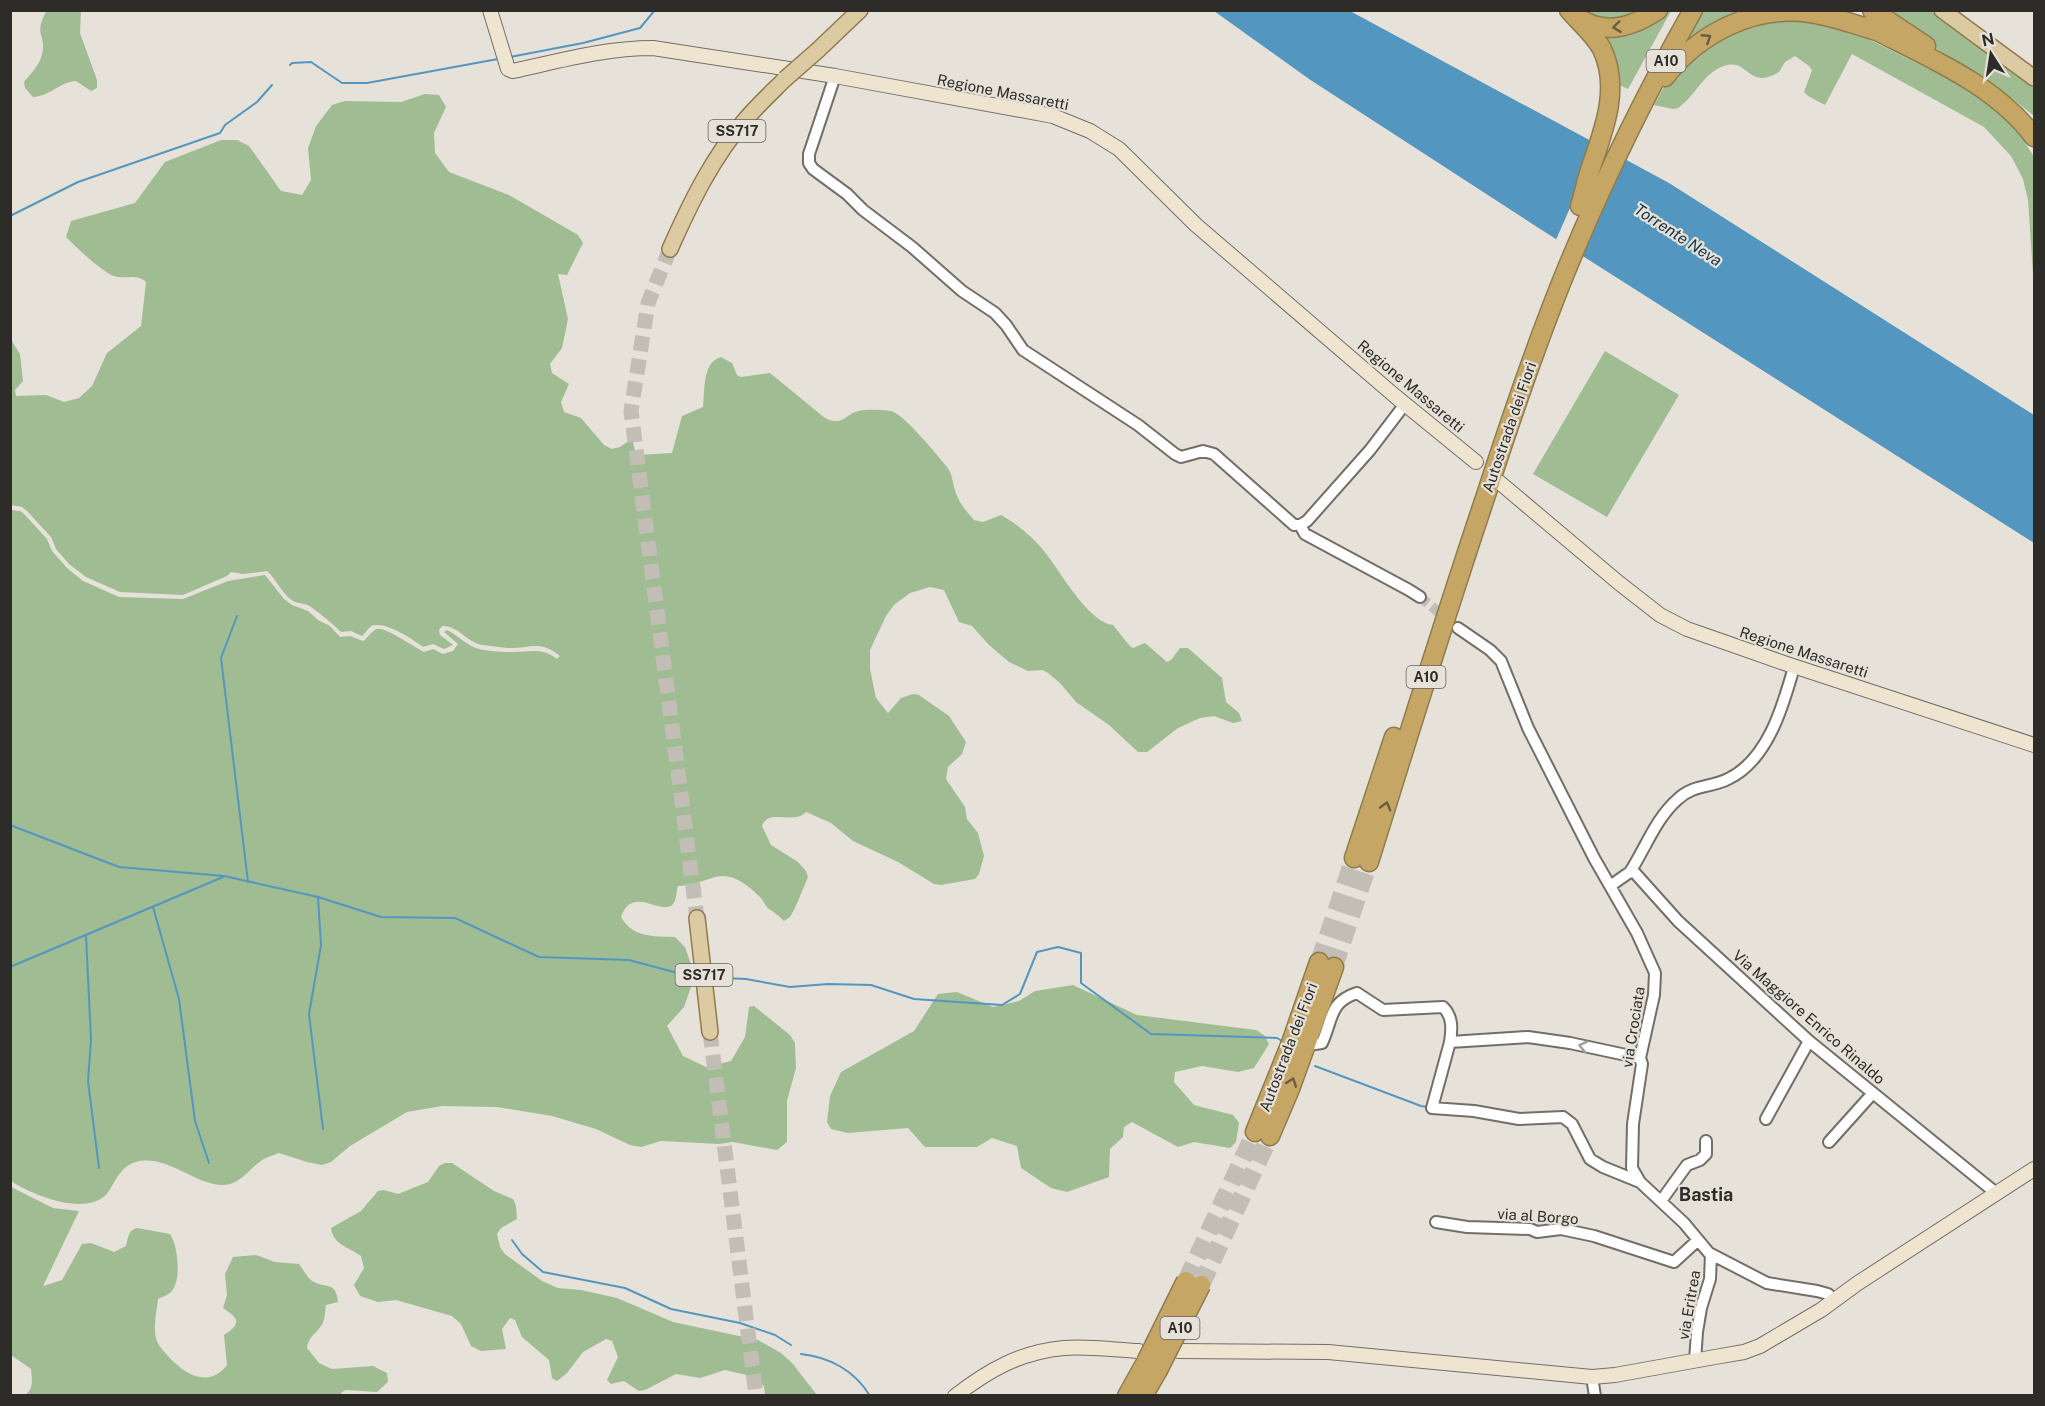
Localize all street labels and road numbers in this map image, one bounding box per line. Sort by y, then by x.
road number: A10 [1646,50,1686,72]
street label: Regione Massaretti [936,71,1070,113]
road number: SS717 [708,120,766,142]
street label: Regione Massaretti [1354,336,1468,436]
street label: Autostrada dei Fiori [1479,360,1539,494]
street label: Regione Massaretti [1738,623,1870,681]
road number: A10 [1406,666,1446,688]
street label: Via Maggiore Enrico Rinaldo [1730,946,1888,1088]
road number: SS717 [676,964,732,986]
street label: Autostrada dei Fiori [1256,980,1320,1114]
street label: via Crociata [1618,985,1648,1069]
street label: via al Borgo [1497,1205,1579,1227]
street label: via Eritrea [1675,1269,1703,1341]
road number: A10 [1160,1317,1200,1339]

